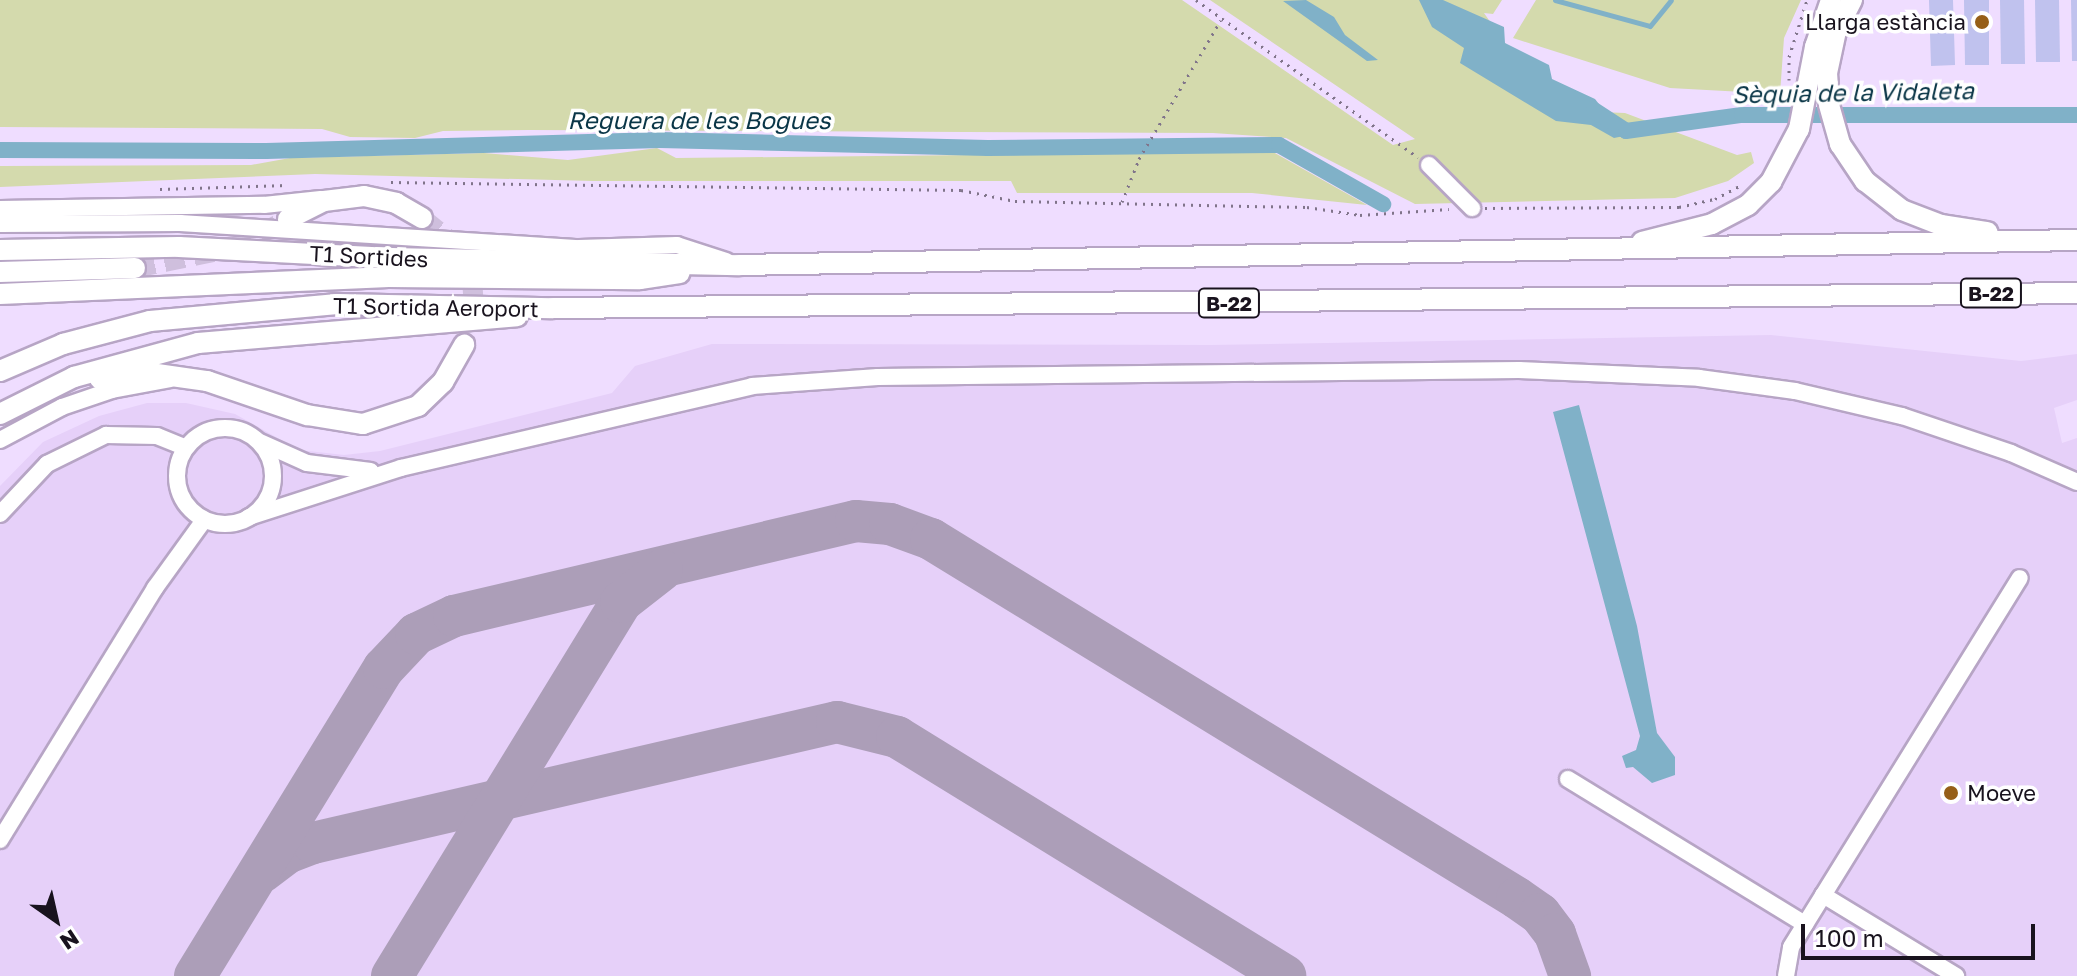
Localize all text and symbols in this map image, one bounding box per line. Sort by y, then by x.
place label: Llarga estància [1805,9,1966,35]
marker: Llarga estància [1973,13,1991,31]
water label: Sèquia de la Vidaleta [1732,75,1974,109]
water label: Reguera de les Bogues [567,106,831,134]
street label: T1 Sortides [309,240,429,272]
road number: B-22 [1959,277,2023,309]
road number: B-22 [1197,287,1261,319]
street label: T1 Sortida Aeroport [333,292,539,322]
place label: Moeve [1967,780,2036,806]
marker: Moeve [1942,784,1960,802]
north arrow [16,880,96,960]
scale bar [1805,908,2039,958]
text: 100 m [1815,923,1884,952]
text: N [55,924,84,956]

